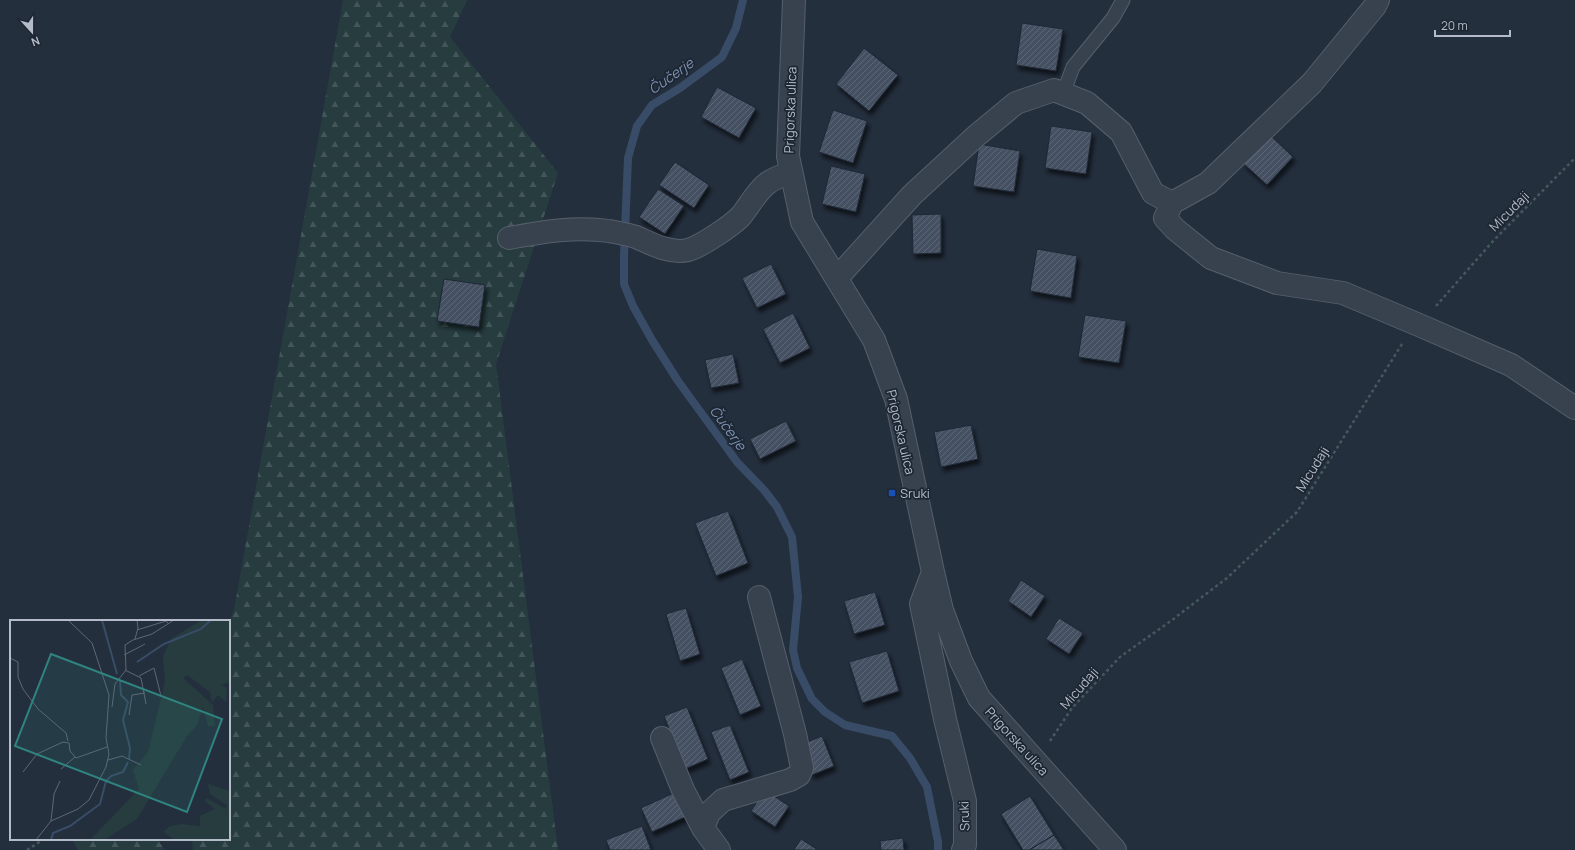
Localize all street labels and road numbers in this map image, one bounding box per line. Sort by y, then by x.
street label: Prigorska ulica [779,66,801,154]
street label: Micudaji [1485,187,1533,235]
street label: Prigorska ulica [882,388,920,476]
street label: Micudaji [1291,443,1333,495]
street label: Micudaji [1056,663,1102,713]
street label: Prigorska ulica [981,703,1053,779]
street label: Sruki [954,801,974,831]

